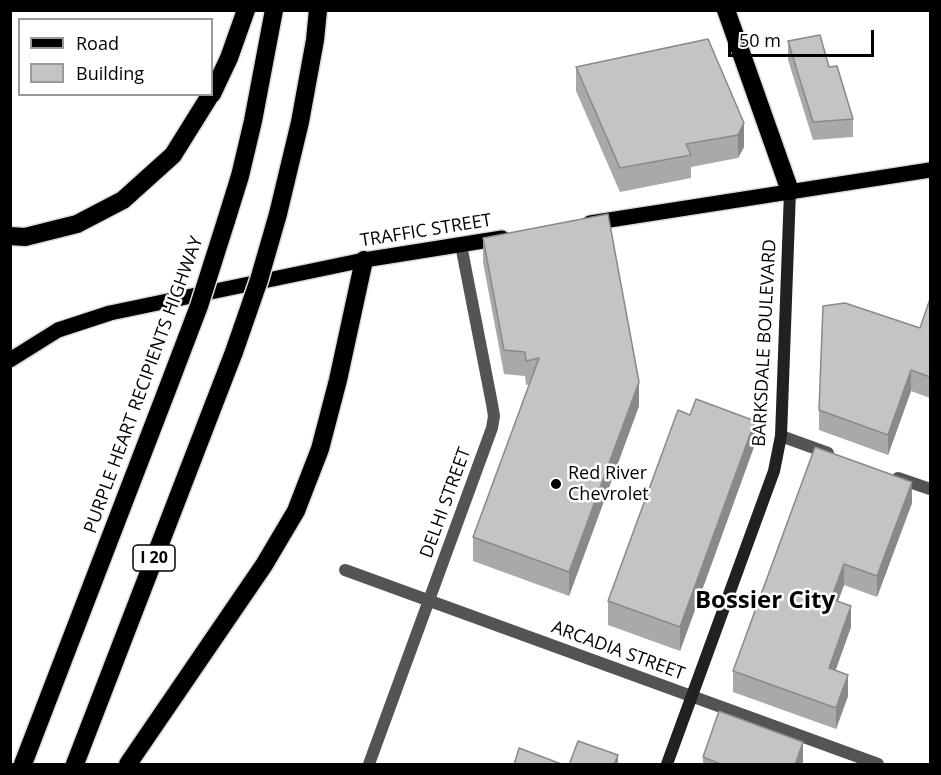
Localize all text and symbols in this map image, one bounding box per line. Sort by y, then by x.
legend [18,18,213,96]
scale bar [731,18,876,56]
text: 50 m [739,28,781,52]
text: Road [76,31,119,55]
text: Building [76,61,144,85]
street label: TRAFFIC STREET [359,210,493,252]
street label: PURPLE HEART RECIPIENTS HIGHWAY [80,234,208,536]
street label: BARKSDALE BOULEVARD [749,239,781,447]
street label: DELHI STREET [416,445,476,561]
place label: Red River Chevrolet [568,463,649,506]
marker: Red River Chevrolet [549,477,563,491]
road number: I 20 [133,545,175,571]
district label: Bossier City [695,587,835,615]
street label: ARCADIA STREET [548,617,688,685]

